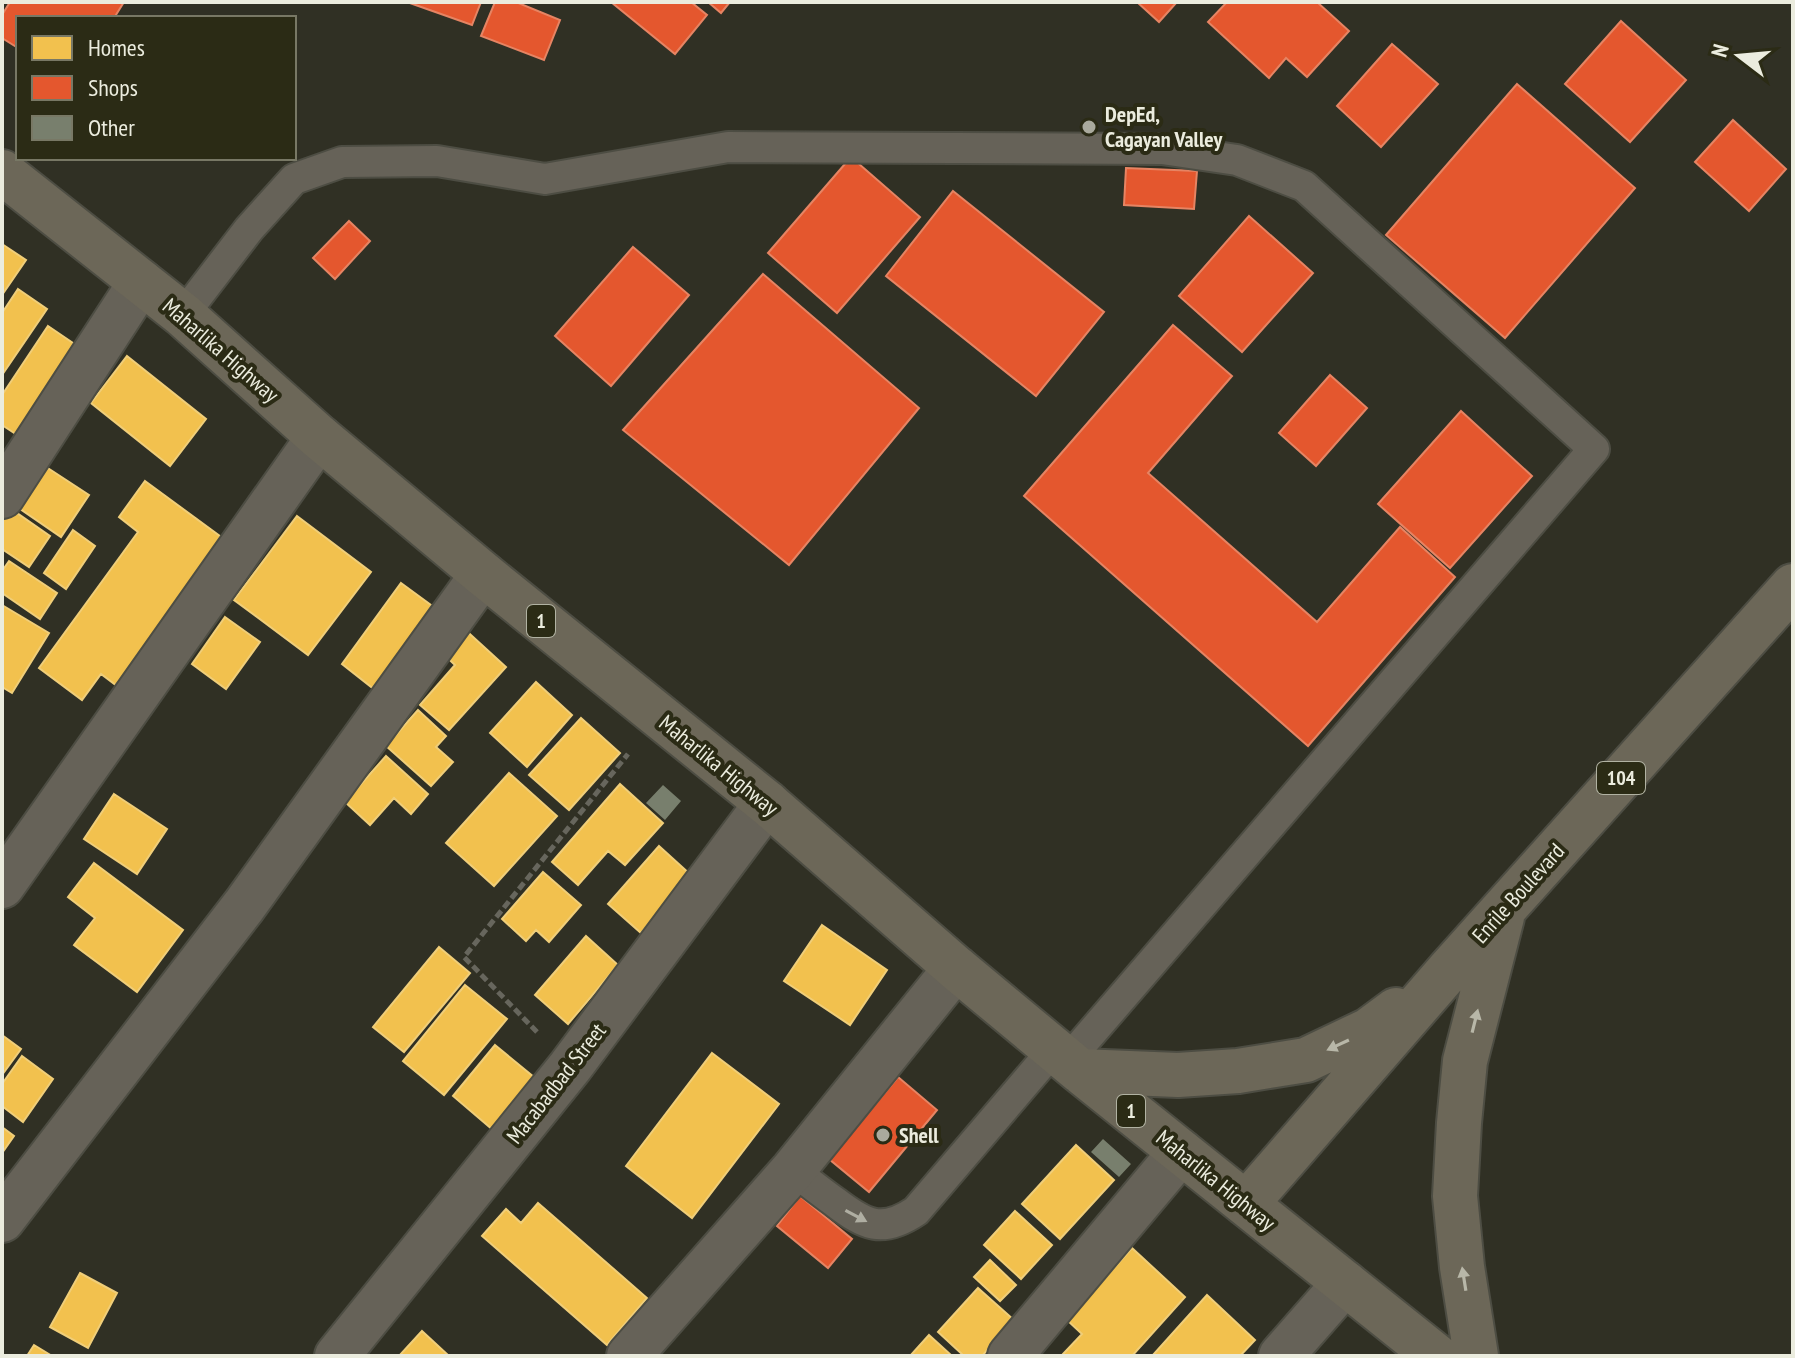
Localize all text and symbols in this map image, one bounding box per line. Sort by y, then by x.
legend [16,16,296,160]
north arrow [1699,16,1779,96]
text: Homes [88,32,145,63]
text: N [1705,41,1735,60]
text: Shops [88,72,138,103]
place label: DepEd, Cagayan Valley [1105,100,1224,153]
text: Other [88,112,135,143]
marker: DepEd, Cagayan Valley [1080,118,1098,136]
street label: Maharlika Highway [157,292,285,409]
road number: 1 [527,605,555,637]
street label: Maharlika Highway [654,708,785,822]
road number: 104 [1597,762,1645,794]
street label: Enrile Boulevard [1466,837,1570,949]
one-way arrow [1470,1009,1482,1034]
street label: Macabadbad Street [500,1017,612,1149]
one-way arrow [1326,1038,1350,1052]
road number: 1 [1117,1095,1145,1127]
place label: Shell [899,1121,939,1149]
street label: Maharlika Highway [1151,1123,1282,1237]
marker: Shell [874,1126,892,1144]
one-way arrow [845,1209,867,1223]
one-way arrow [1457,1266,1469,1291]

